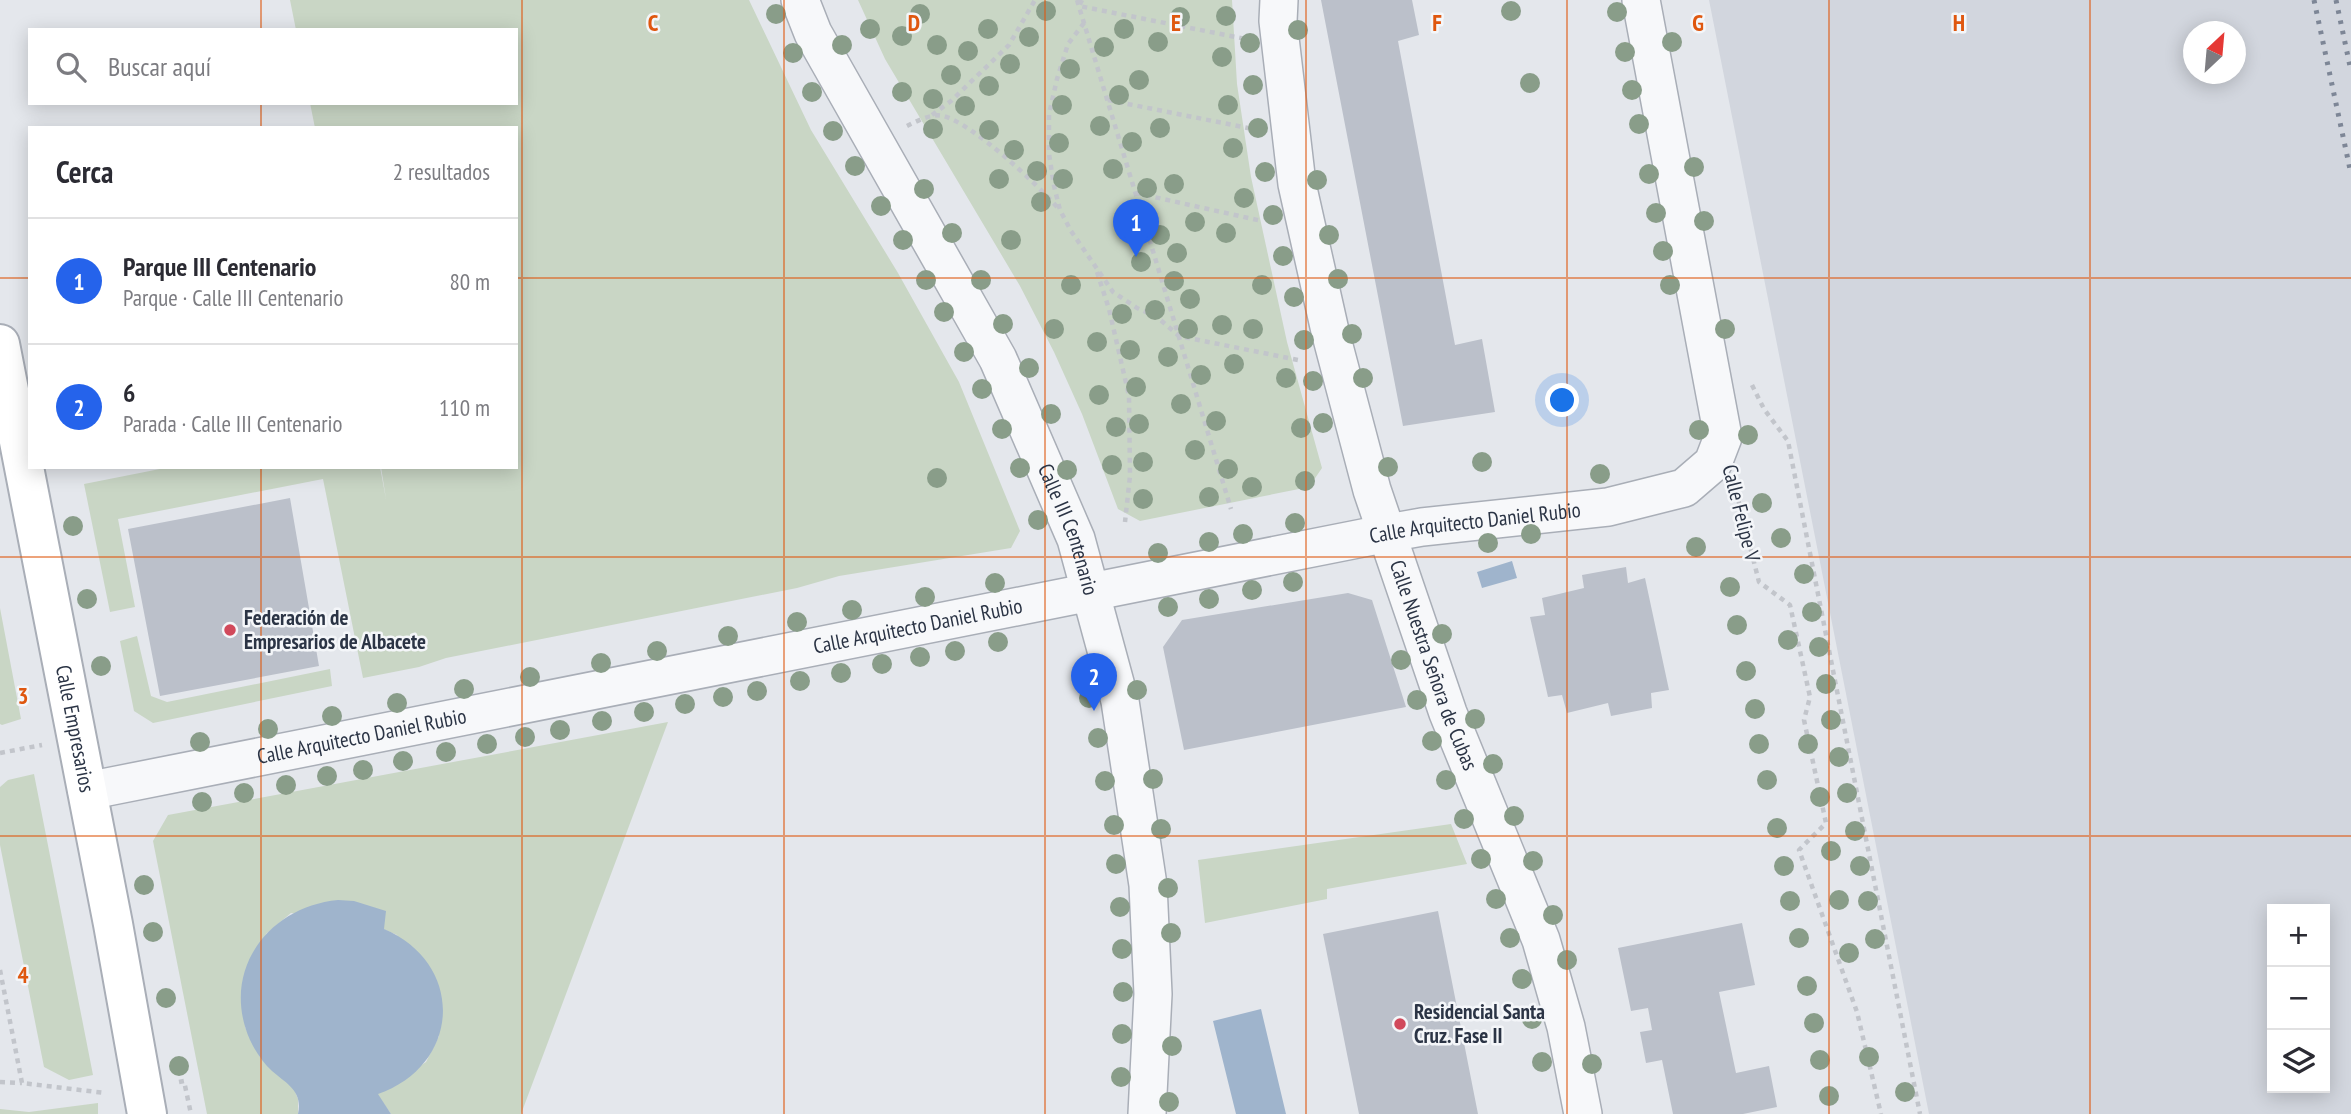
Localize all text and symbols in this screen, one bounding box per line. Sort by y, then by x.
text: C [648,8,659,37]
text: D [908,8,920,37]
text: E [1171,8,1181,37]
text: F [1432,8,1442,37]
text: G [1692,8,1704,37]
text: H [1953,8,1965,37]
north arrow [2183,21,2246,84]
search box [28,28,518,105]
icon: search [52,48,90,86]
text: Buscar aquí [108,50,211,83]
text: Cerca [56,152,113,191]
text: 2 resultados [393,157,490,186]
pin: 1 [1113,199,1159,257]
text: Parque III Centenario [123,250,316,283]
text: 1 [74,267,85,296]
text: 80 m [449,267,490,296]
text: Parque · Calle III Centenario [123,283,343,312]
text: 6 [123,376,135,409]
your location [1545,383,1579,417]
text: 2 [74,393,85,422]
text: 110 m [439,393,490,422]
text: Parada · Calle III Centenario [123,409,342,438]
street label: Calle III Centenario [1032,460,1105,598]
street label: Calle Felipe V [1716,462,1767,564]
street label: Calle Arquitecto Daniel Rubio [1367,496,1582,549]
street label: Calle Nuestra Señora de Cubas [1384,557,1484,774]
street label: Calle Arquitecto Daniel Rubio [811,592,1025,660]
place label: Federación de Empresarios de Albacete [244,604,426,655]
marker: Federación de Empresarios de Albacete [222,622,238,638]
pin: 2 [1071,653,1117,711]
street label: Calle Empresarios [50,663,101,795]
text: 3 [18,681,29,710]
street label: Calle Arquitecto Daniel Rubio [255,702,468,770]
map controls [2267,904,2330,1093]
button: + [2267,904,2330,967]
text: 4 [18,960,29,989]
button: − [2267,967,2330,1030]
place label: Residencial Santa Cruz. Fase II [1414,998,1545,1049]
marker: Residencial Santa Cruz. Fase II [1392,1016,1408,1032]
button: layers [2267,1030,2330,1093]

